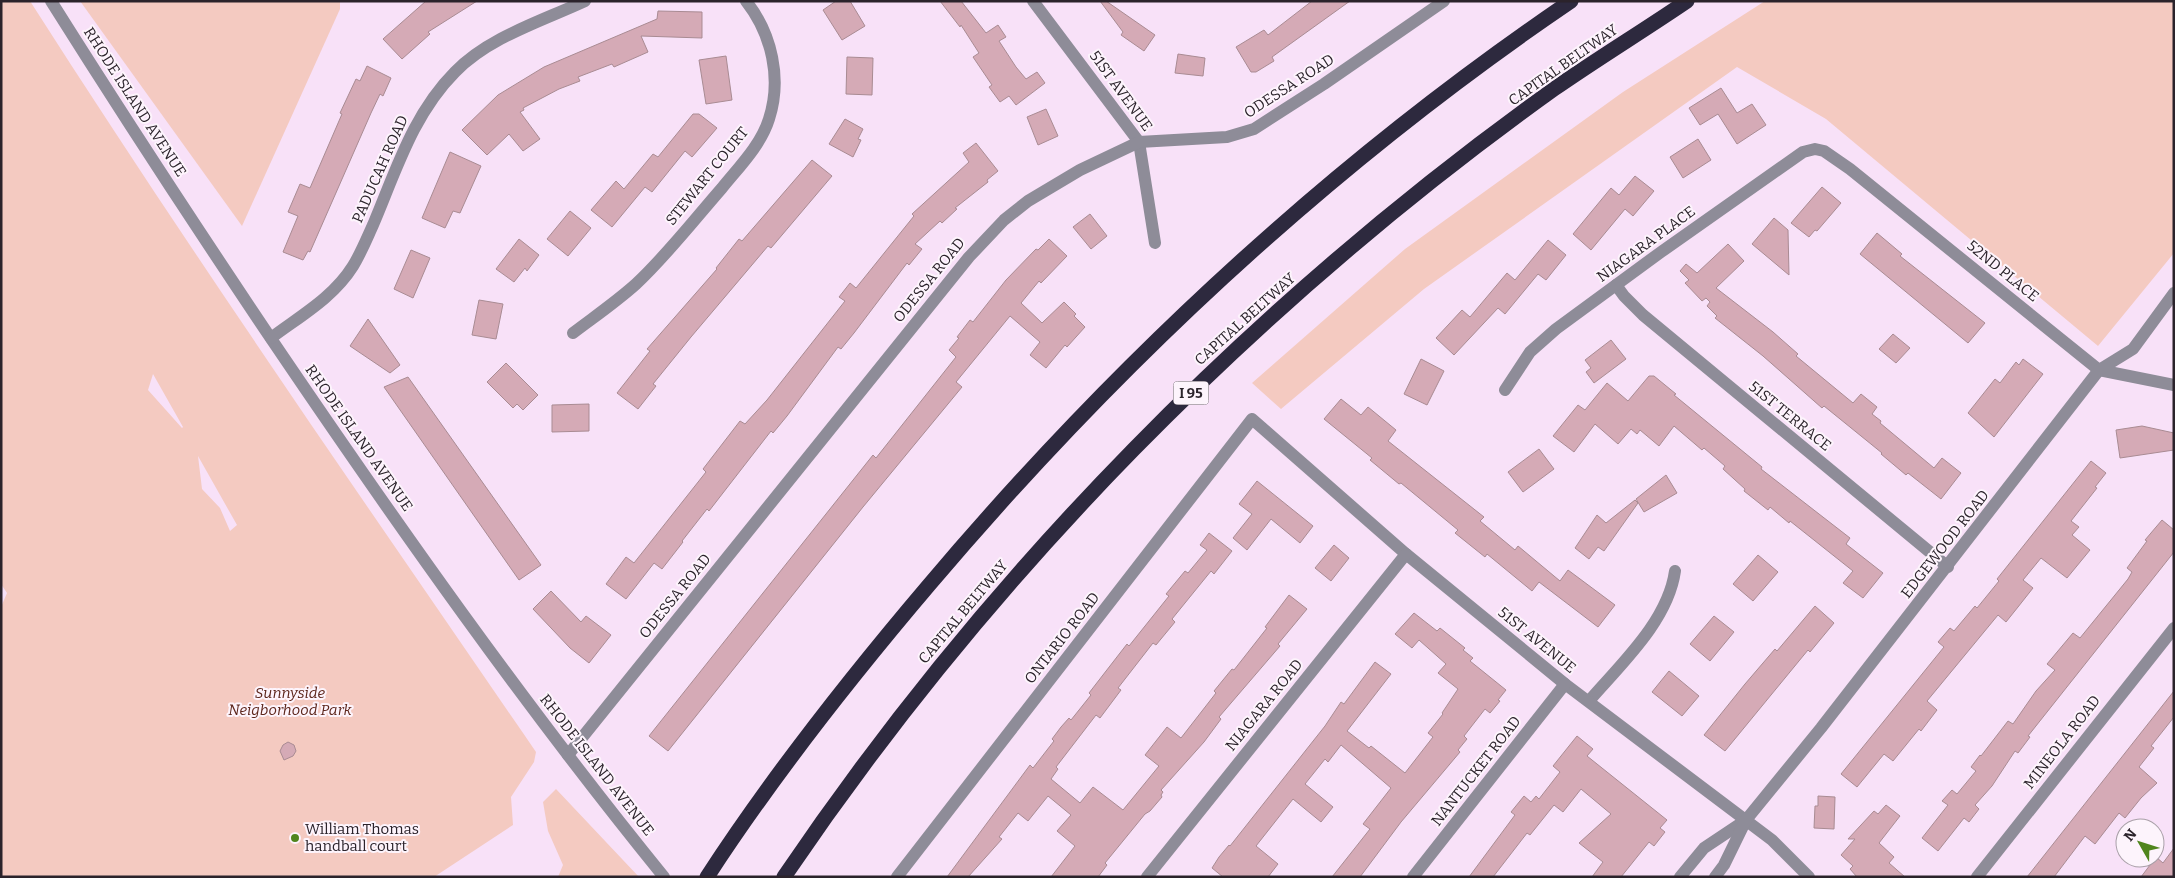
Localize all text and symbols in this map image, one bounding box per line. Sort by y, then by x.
street label: CAPITAL BELTWAY [1505,20,1621,109]
street label: RHODE ISLAND AVENUE [80,24,190,180]
street label: 51ST AVENUE [1086,47,1156,135]
street label: ODESSA ROAD [1241,50,1337,122]
street label: PADUCAH ROAD [348,112,412,226]
street label: STEWART COURT [662,123,752,229]
street label: NIAGARA PLACE [1593,202,1699,286]
street label: ODESSA ROAD [889,234,969,326]
street label: 52ND PLACE [1963,236,2043,306]
street label: CAPITAL BELTWAY [1191,269,1299,369]
street label: RHODE ISLAND AVENUE [302,361,416,515]
street label: 51ST TERRACE [1745,377,1835,455]
road number: I 95 [1174,382,1208,404]
street label: EDGEWOOD ROAD [1897,486,1993,602]
street label: ODESSA ROAD [635,550,715,642]
street label: CAPITAL BELTWAY [915,556,1012,667]
street label: ONTARIO ROAD [1021,589,1103,687]
street label: 51ST AVENUE [1494,603,1580,677]
street label: NIAGARA ROAD [1222,656,1306,754]
park label: Sunnyside Neigborhood Park [228,684,353,719]
street label: RHODE ISLAND AVENUE [536,691,658,839]
street label: MINEOLA ROAD [2020,692,2104,792]
street label: NANTUCKET ROAD [1427,712,1525,830]
north arrow [2115,818,2165,868]
place label: William Thomas handball court [305,820,419,855]
text: N [2120,825,2140,845]
marker: William Thomas handball court [289,832,301,844]

